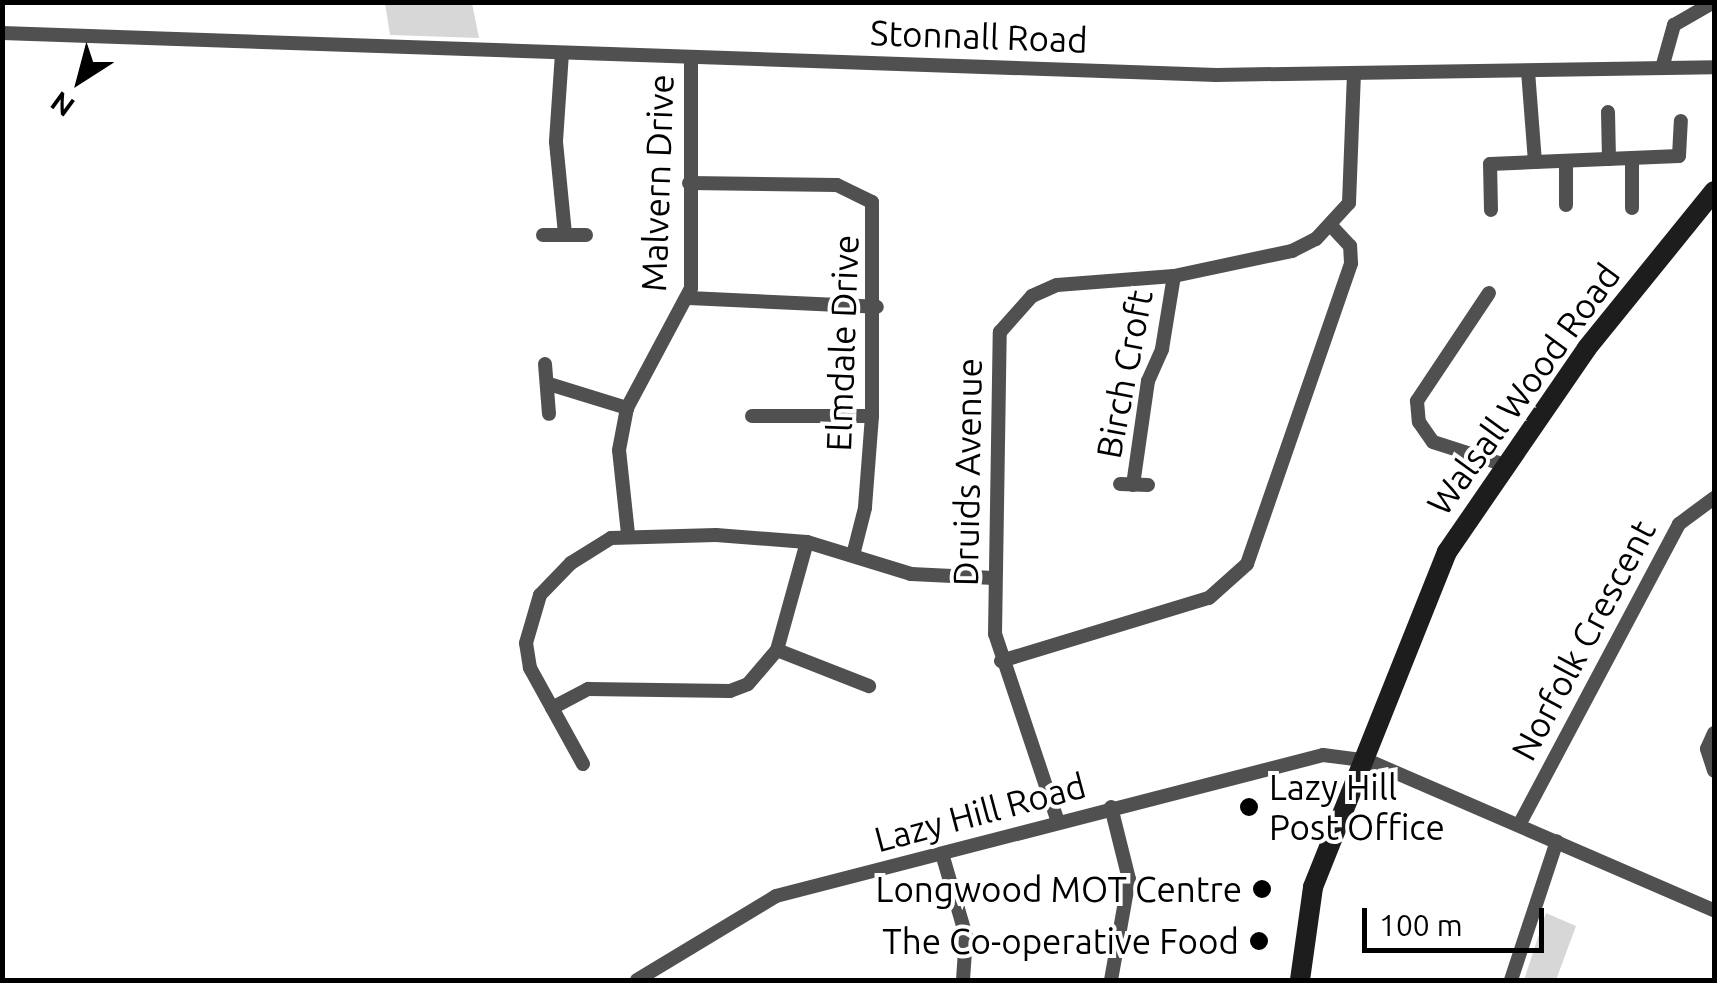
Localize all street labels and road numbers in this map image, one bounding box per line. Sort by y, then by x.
street label: Stonnall Road [870,11,1088,61]
street label: Malvern Drive [632,73,682,293]
street label: Elmdale Drive [817,234,867,452]
street label: Walsall Wood Road [1418,255,1628,523]
street label: Birch Croft [1087,286,1161,462]
street label: Druids Avenue [944,358,990,586]
street label: Norfolk Crescent [1502,513,1664,767]
street label: Lazy Hill Road [870,764,1090,860]

